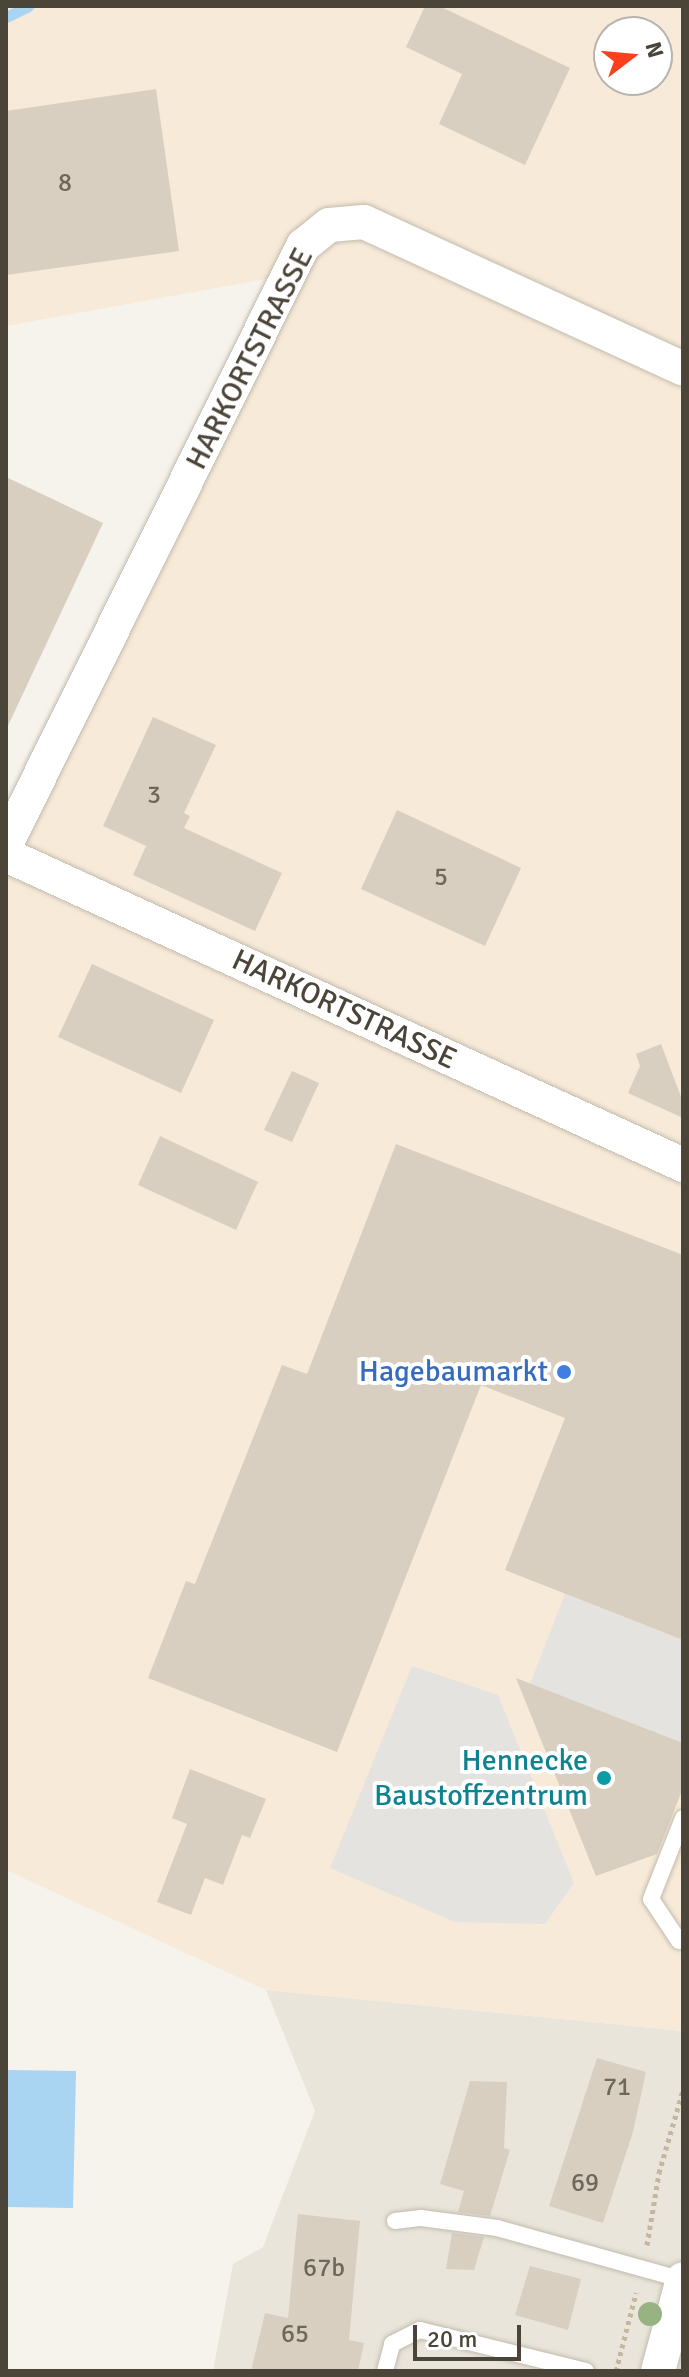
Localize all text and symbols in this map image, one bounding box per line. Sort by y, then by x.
north arrow [593,16,673,96]
text: N [640,39,670,61]
house number: 8 [58,168,72,200]
street label: HARKORTSTRASSE [179,242,321,476]
house number: 3 [147,780,161,812]
house number: 5 [434,862,448,894]
street label: HARKORTSTRASSE [226,942,462,1078]
place label: Hagebaumarkt [359,1354,548,1390]
marker: Hagebaumarkt [555,1363,573,1381]
place label: Hennecke Baustoffzentrum [374,1743,588,1814]
marker: Hennecke Baustoffzentrum [595,1769,613,1787]
house number: 71 [603,2072,631,2104]
house number: 69 [571,2168,599,2200]
house number: 67b [303,2253,345,2285]
scale bar [417,2309,525,2359]
house number: 65 [281,2319,309,2351]
text: 20 m [427,2324,477,2354]

